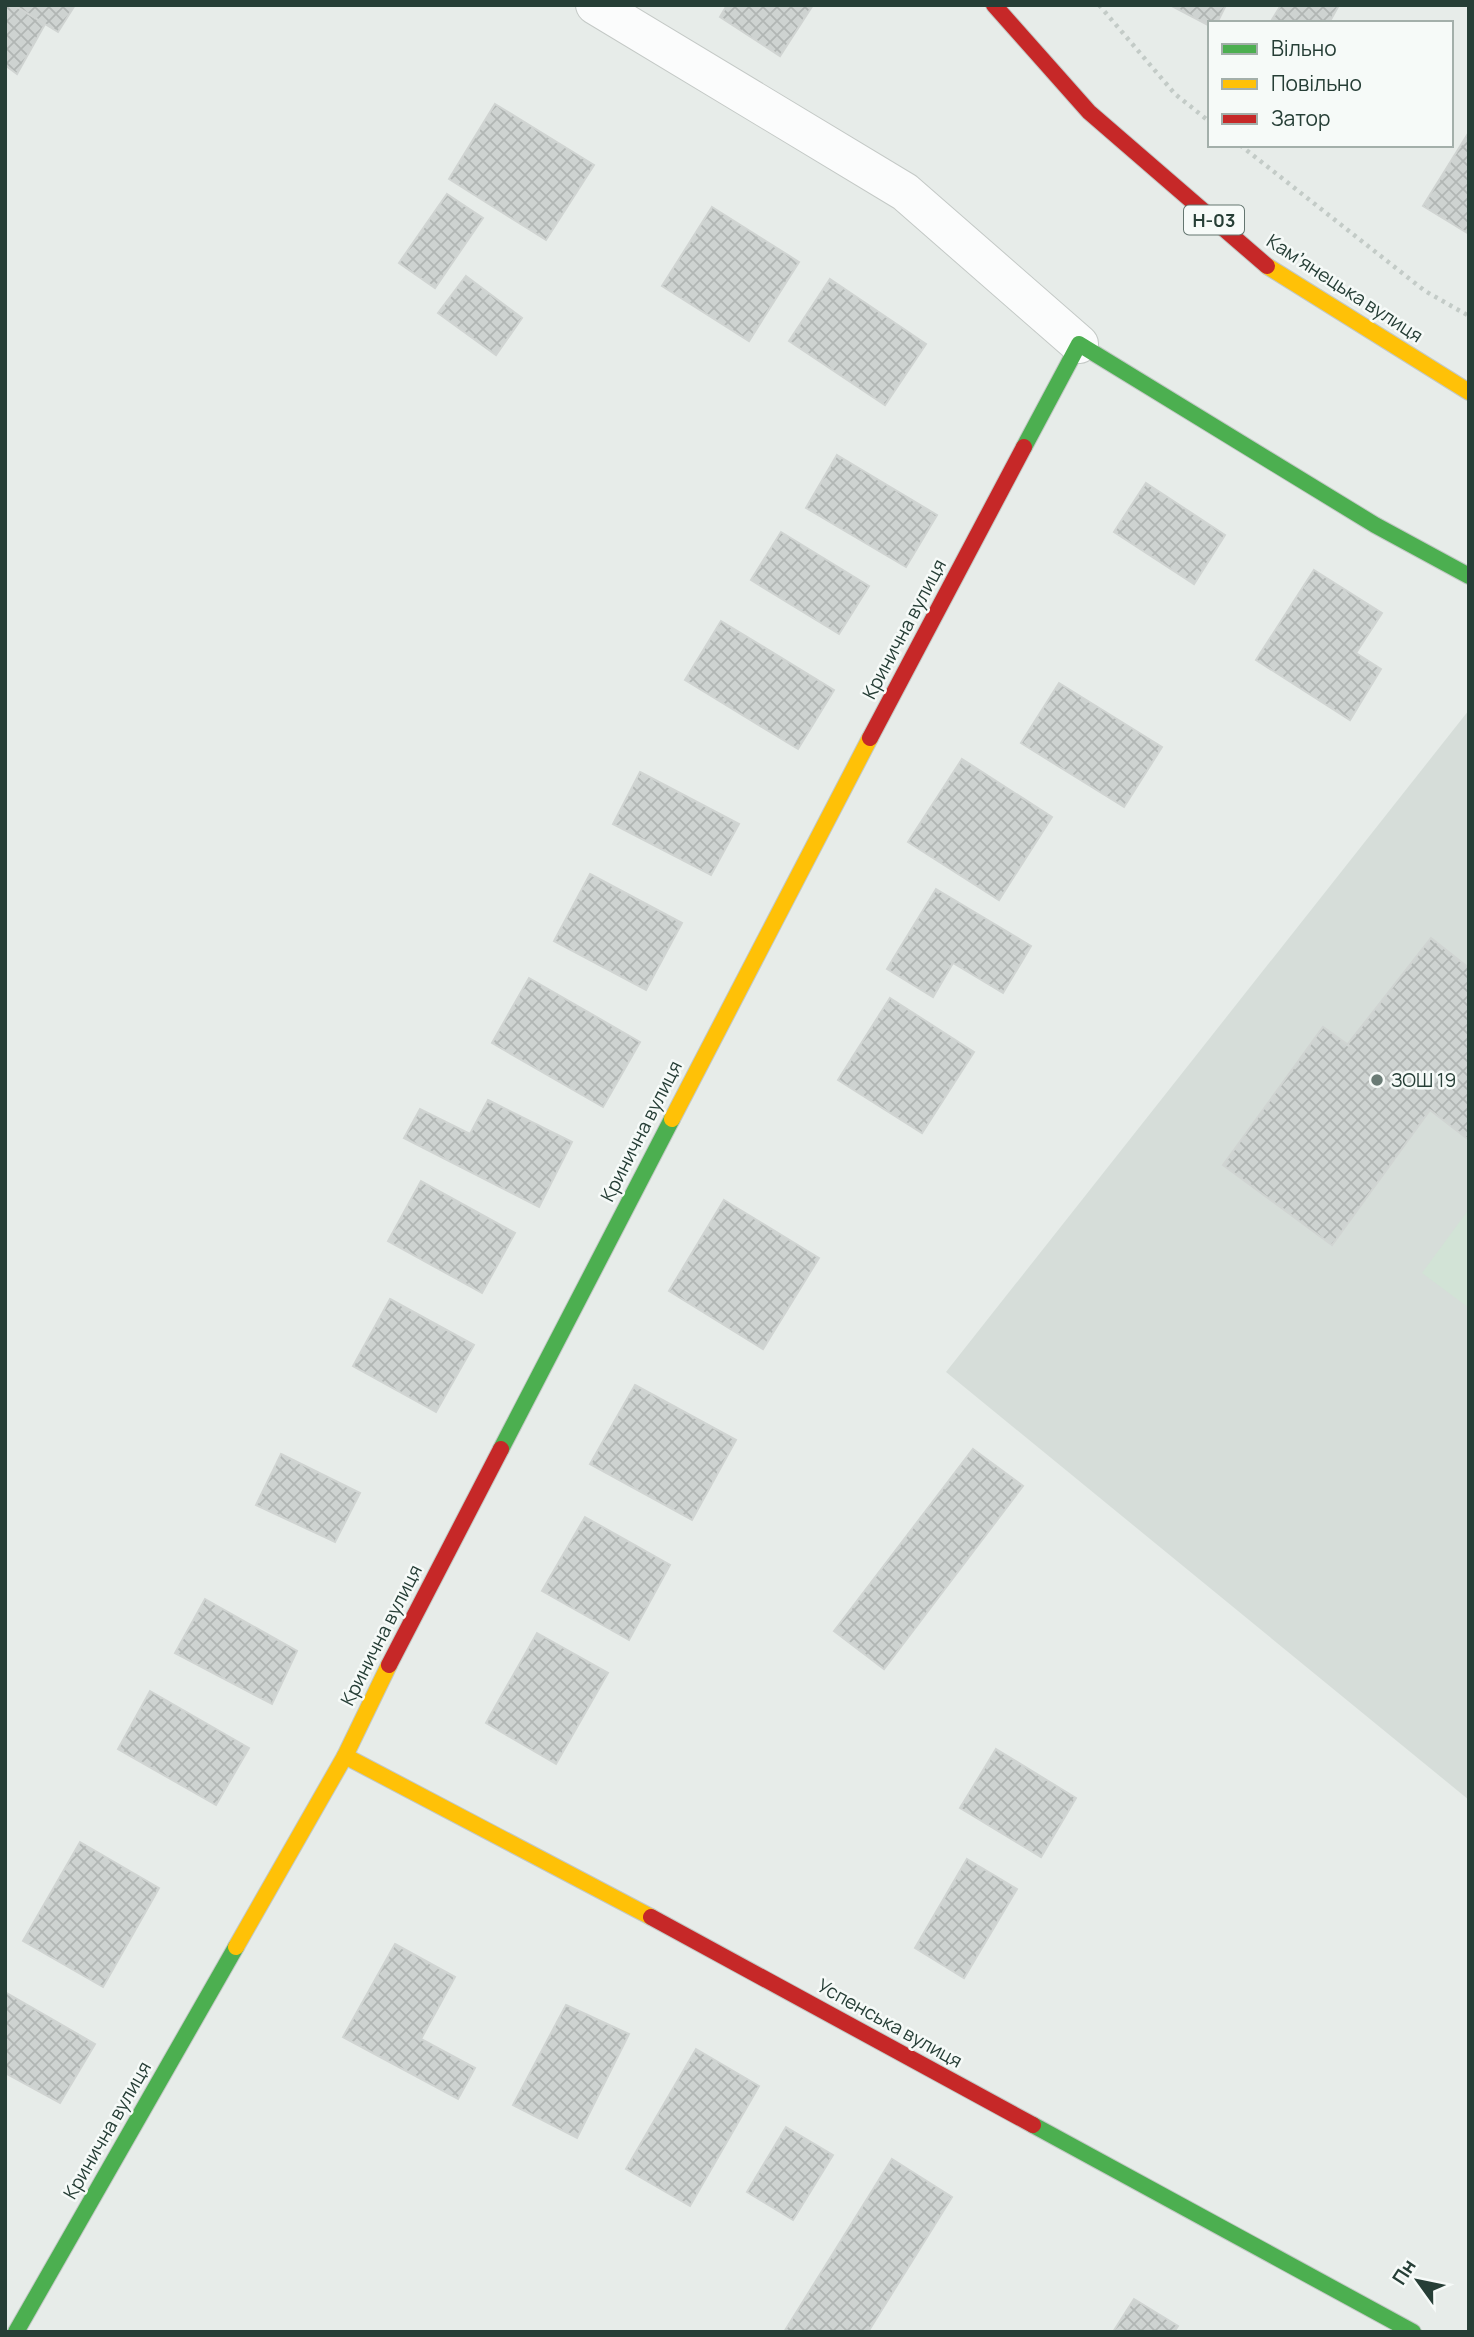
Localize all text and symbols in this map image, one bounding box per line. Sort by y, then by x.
legend [1208,21,1453,147]
text: Вільно [1271,34,1337,62]
text: Повільно [1271,69,1362,97]
text: Затор [1271,104,1330,132]
road number: Н-03 [1184,205,1244,234]
street label: Камʼянецька вулиця [1262,228,1428,348]
street label: Кринична вулиця [856,554,952,704]
street label: Кринична вулиця [594,1056,688,1206]
place label: ЗОШ 19 [1391,1067,1456,1093]
marker: ЗОШ 19 [1369,1072,1385,1088]
street label: Кринична вулиця [334,1560,428,1710]
street label: Успенська вулиця [813,1972,967,2074]
street label: Кринична вулиця [57,2056,157,2204]
north arrow [1383,2246,1453,2316]
text: Пн [1386,2254,1422,2290]

